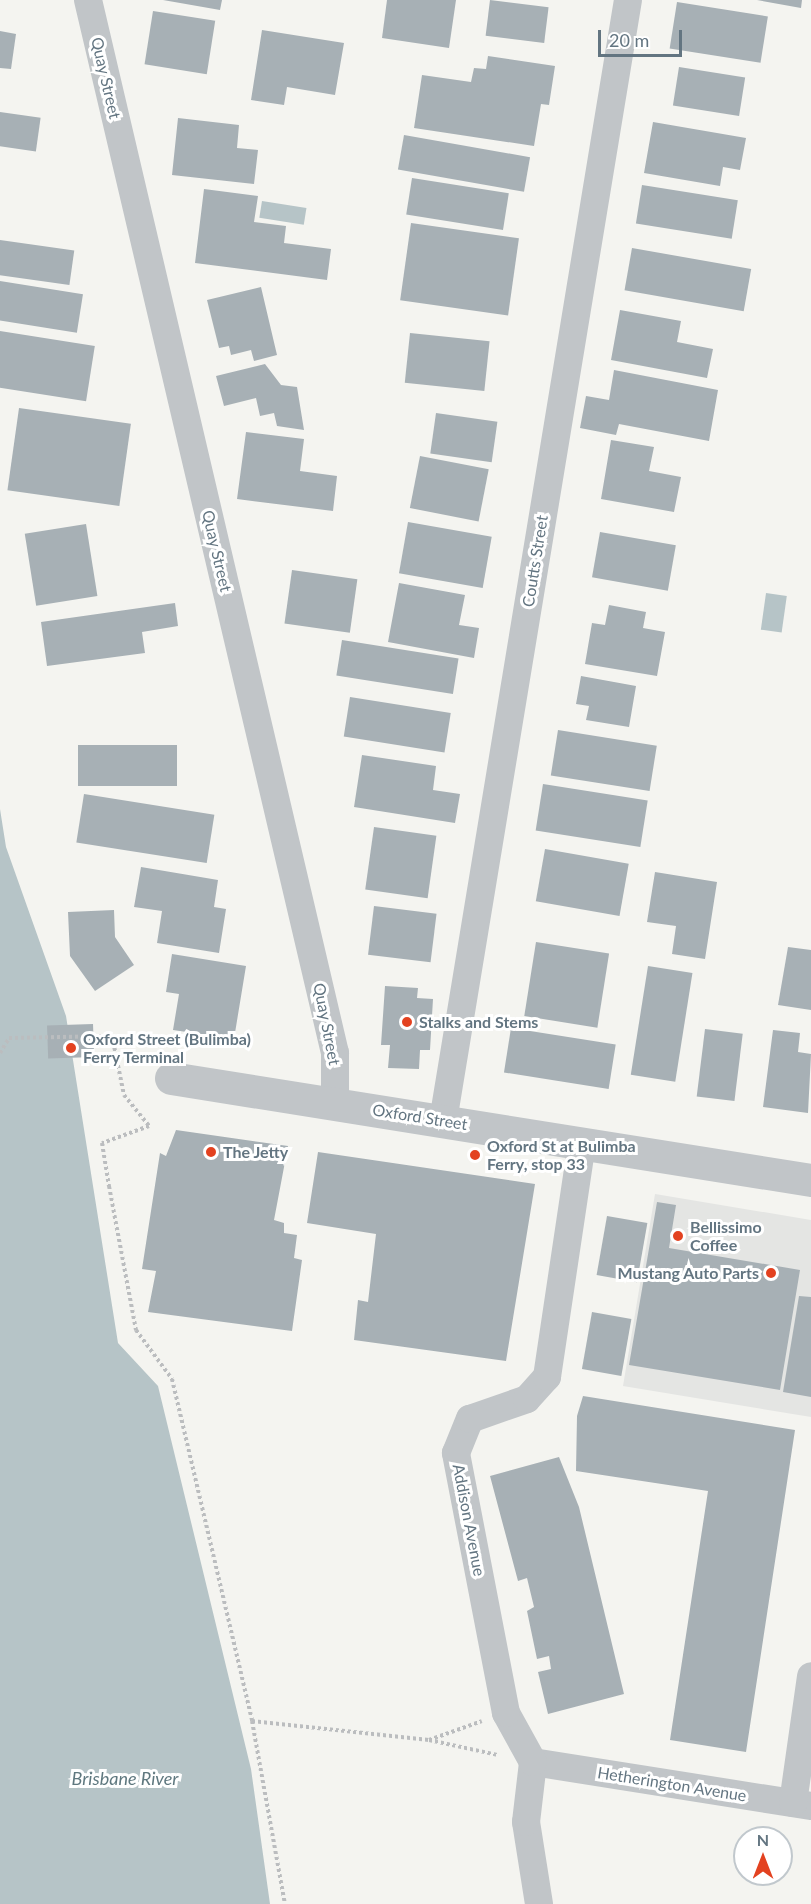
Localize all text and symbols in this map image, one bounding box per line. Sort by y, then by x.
scale bar [601,18,685,56]
text: 20 m [609,29,649,51]
street label: Quay Street [87,35,125,121]
street label: Quay Street [198,508,236,594]
street label: Coutts Street [518,514,552,608]
street label: Quay Street [310,981,344,1067]
place label: Stalks and Stems [419,1012,538,1032]
marker: Stalks and Stems [400,1015,414,1029]
place label: Oxford Street (Bulimba) Ferry Terminal [83,1029,251,1067]
marker: Oxford Street (Bulimba) Ferry Terminal [64,1041,78,1055]
street label: Oxford Street [371,1100,469,1134]
place label: Oxford St at Bulimba Ferry, stop 33 [487,1136,636,1174]
place label: The Jetty [223,1142,289,1162]
marker: The Jetty [204,1145,218,1159]
marker: Oxford St at Bulimba Ferry, stop 33 [468,1148,482,1162]
place label: Bellissimo Coffee [690,1217,762,1255]
marker: Bellissimo Coffee [671,1229,685,1243]
place label: Mustang Auto Parts [617,1263,759,1283]
marker: Mustang Auto Parts [764,1266,778,1280]
street label: Addison Avenue [449,1462,489,1578]
street label: Hetherington Avenue [596,1763,748,1805]
water label: Brisbane River [72,1767,178,1789]
north arrow [733,1826,793,1886]
text: N [757,1830,769,1849]

